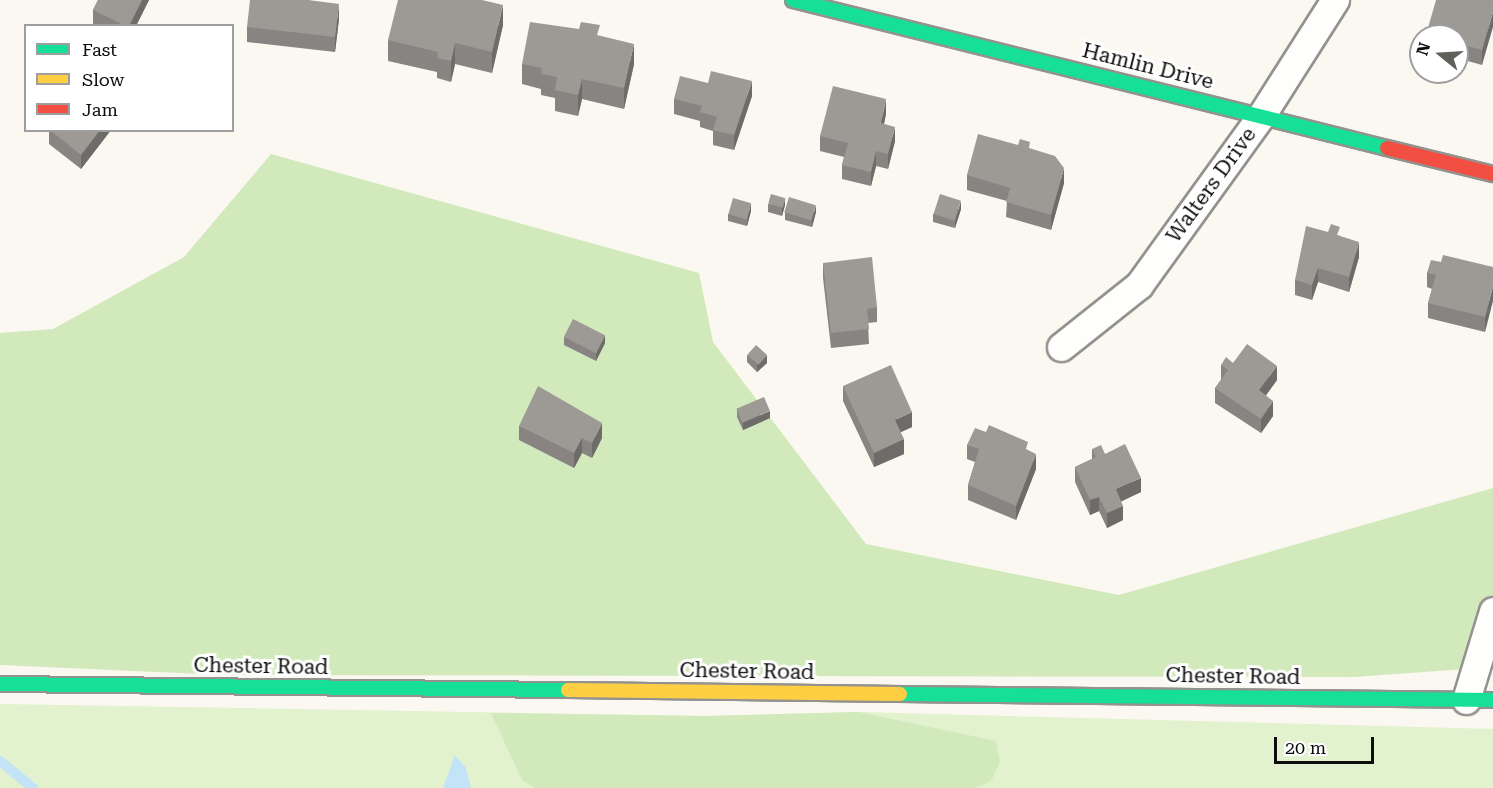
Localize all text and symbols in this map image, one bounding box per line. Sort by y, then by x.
legend [24,24,234,132]
north arrow [1409,24,1469,84]
street label: Hamlin Drive [1080,38,1216,94]
text: Fast [82,39,117,60]
text: N [1412,40,1434,58]
text: Slow [82,69,124,90]
text: Jam [82,99,118,120]
street label: Walters Drive [1161,122,1261,248]
street label: Chester Road [193,652,329,680]
street label: Chester Road [679,657,815,685]
street label: Chester Road [1165,662,1301,690]
scale bar [1277,725,1378,763]
text: 20 m [1285,737,1326,758]

